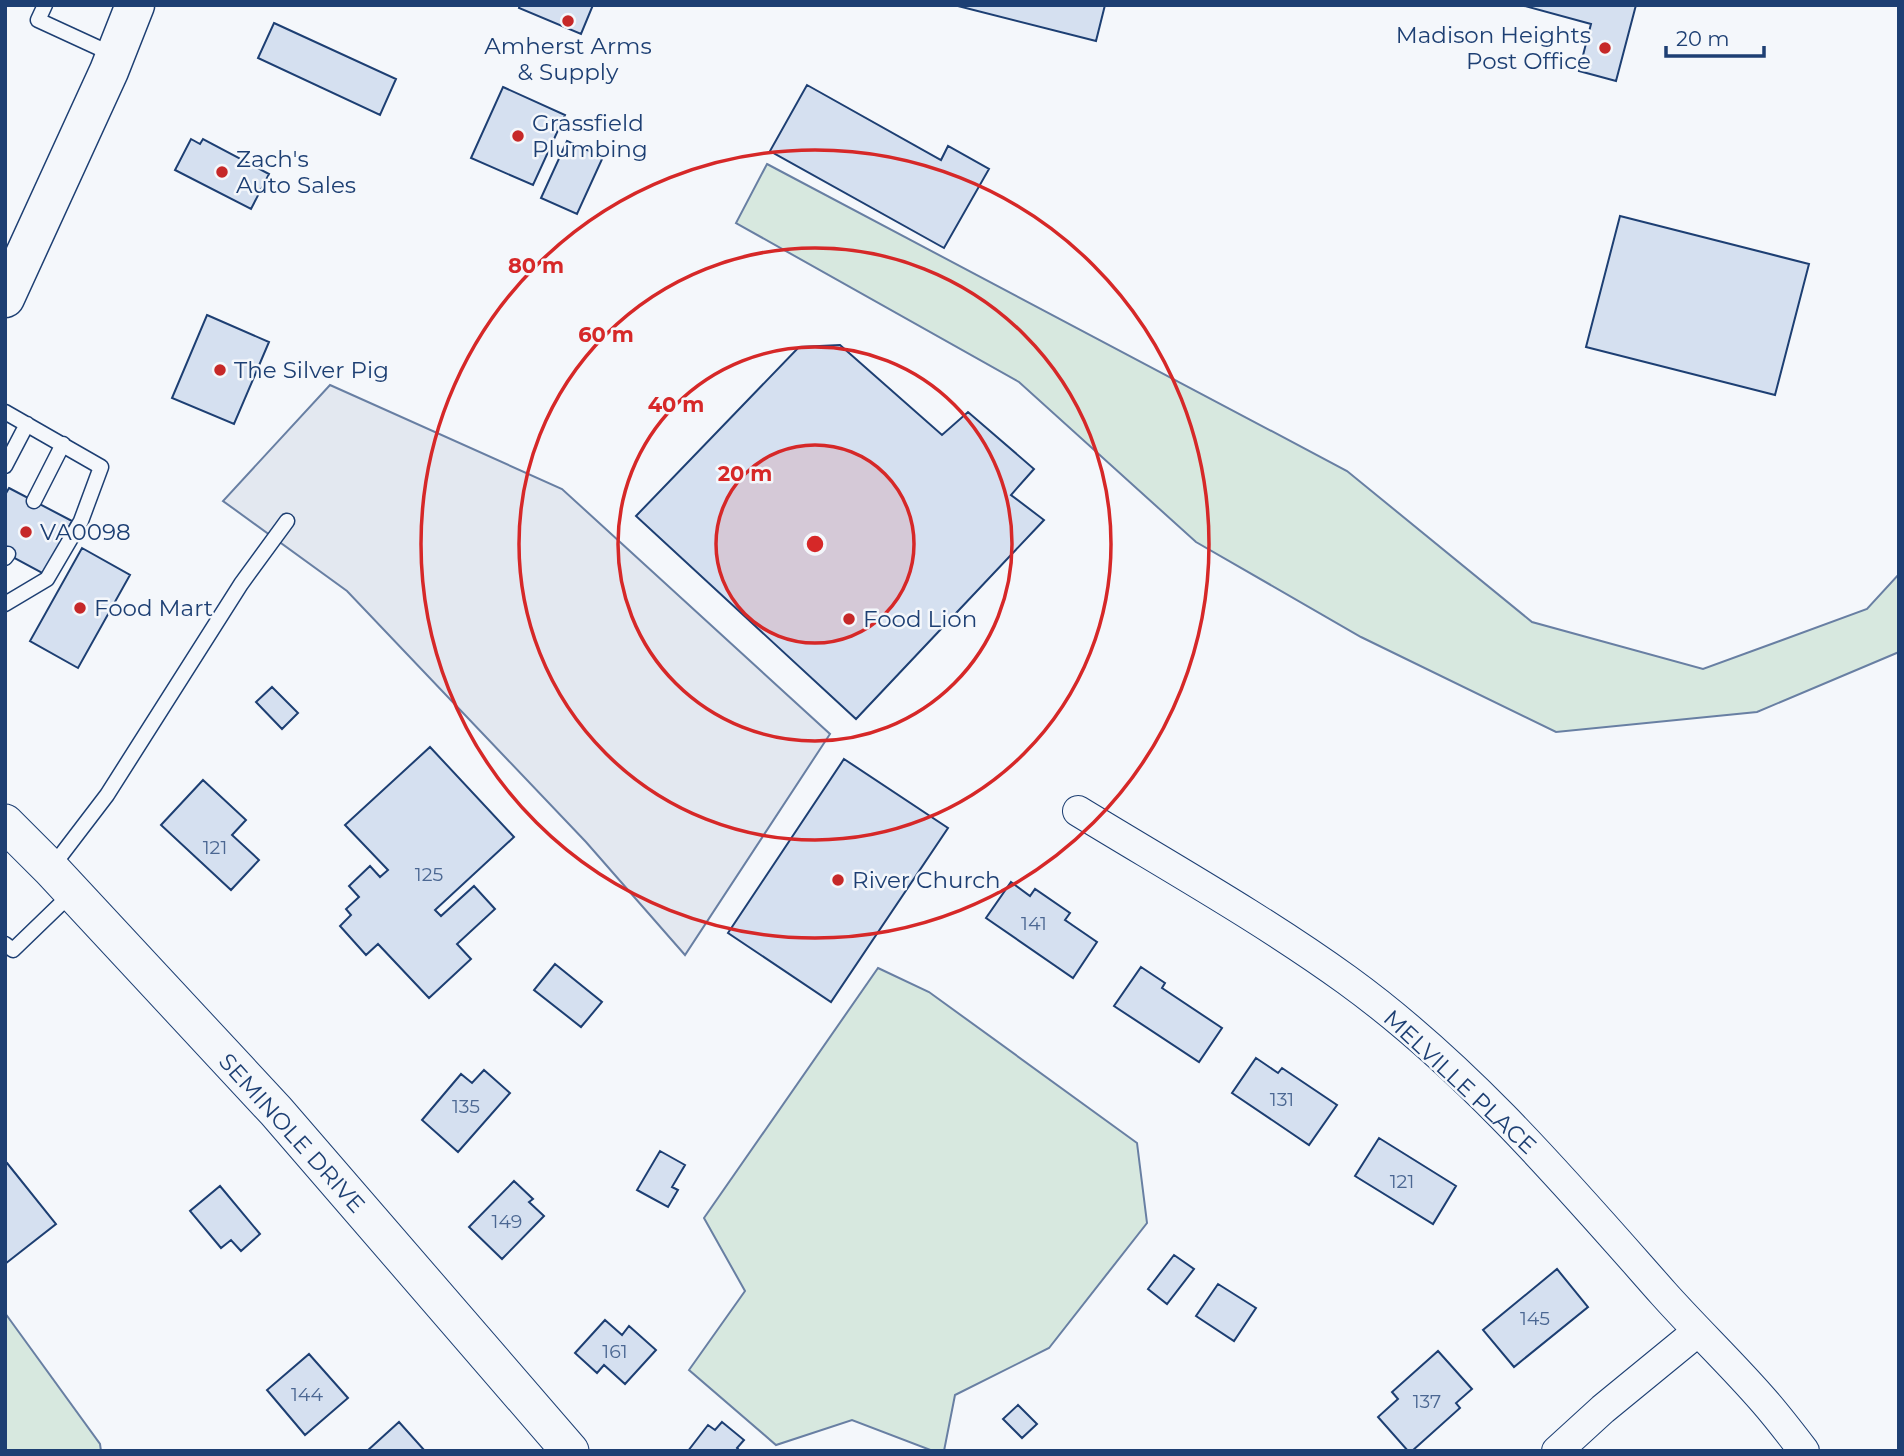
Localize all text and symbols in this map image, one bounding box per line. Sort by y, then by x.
marker: Amherst Arms & Supply [560,13,576,29]
scale bar [1666,14,1764,58]
place label: Madison Heights Post Office [1396,21,1591,75]
text: 20 m [1676,26,1730,51]
place label: Amherst Arms & Supply [484,32,652,86]
marker: Madison Heights Post Office [1597,40,1613,56]
place label: Grassfield Plumbing [532,109,648,163]
marker: Grassfield Plumbing [510,128,526,144]
place label: Zach's Auto Sales [236,145,356,199]
marker: Zach's Auto Sales [214,164,230,180]
text: 80 m [508,253,564,278]
text: 60 m [578,322,634,347]
place label: The Silver Pig [234,356,389,384]
marker: The Silver Pig [212,362,228,378]
text: 40 m [648,392,704,417]
text: 20 m [718,461,772,486]
place label: VA0098 [40,518,131,546]
marker: VA0098 [18,524,34,540]
centre of rings [803,532,827,556]
place label: Food Mart [94,594,213,622]
marker: Food Mart [72,600,88,616]
place label: Food Lion [863,605,977,633]
marker: Food Lion [841,611,857,627]
house number: 121 [203,836,227,859]
house number: 125 [415,863,443,886]
place label: River Church [852,866,1001,894]
marker: River Church [830,872,846,888]
house number: 141 [1021,912,1047,935]
street label: MELVILLE PLACE [1378,1004,1542,1160]
street label: SEMINOLE DRIVE [213,1048,371,1218]
house number: 131 [1270,1088,1294,1111]
house number: 135 [452,1095,480,1118]
house number: 121 [1390,1170,1414,1193]
house number: 149 [492,1210,522,1233]
house number: 145 [1520,1307,1550,1330]
house number: 161 [602,1340,628,1363]
house number: 144 [291,1383,323,1406]
house number: 137 [1413,1390,1441,1413]

